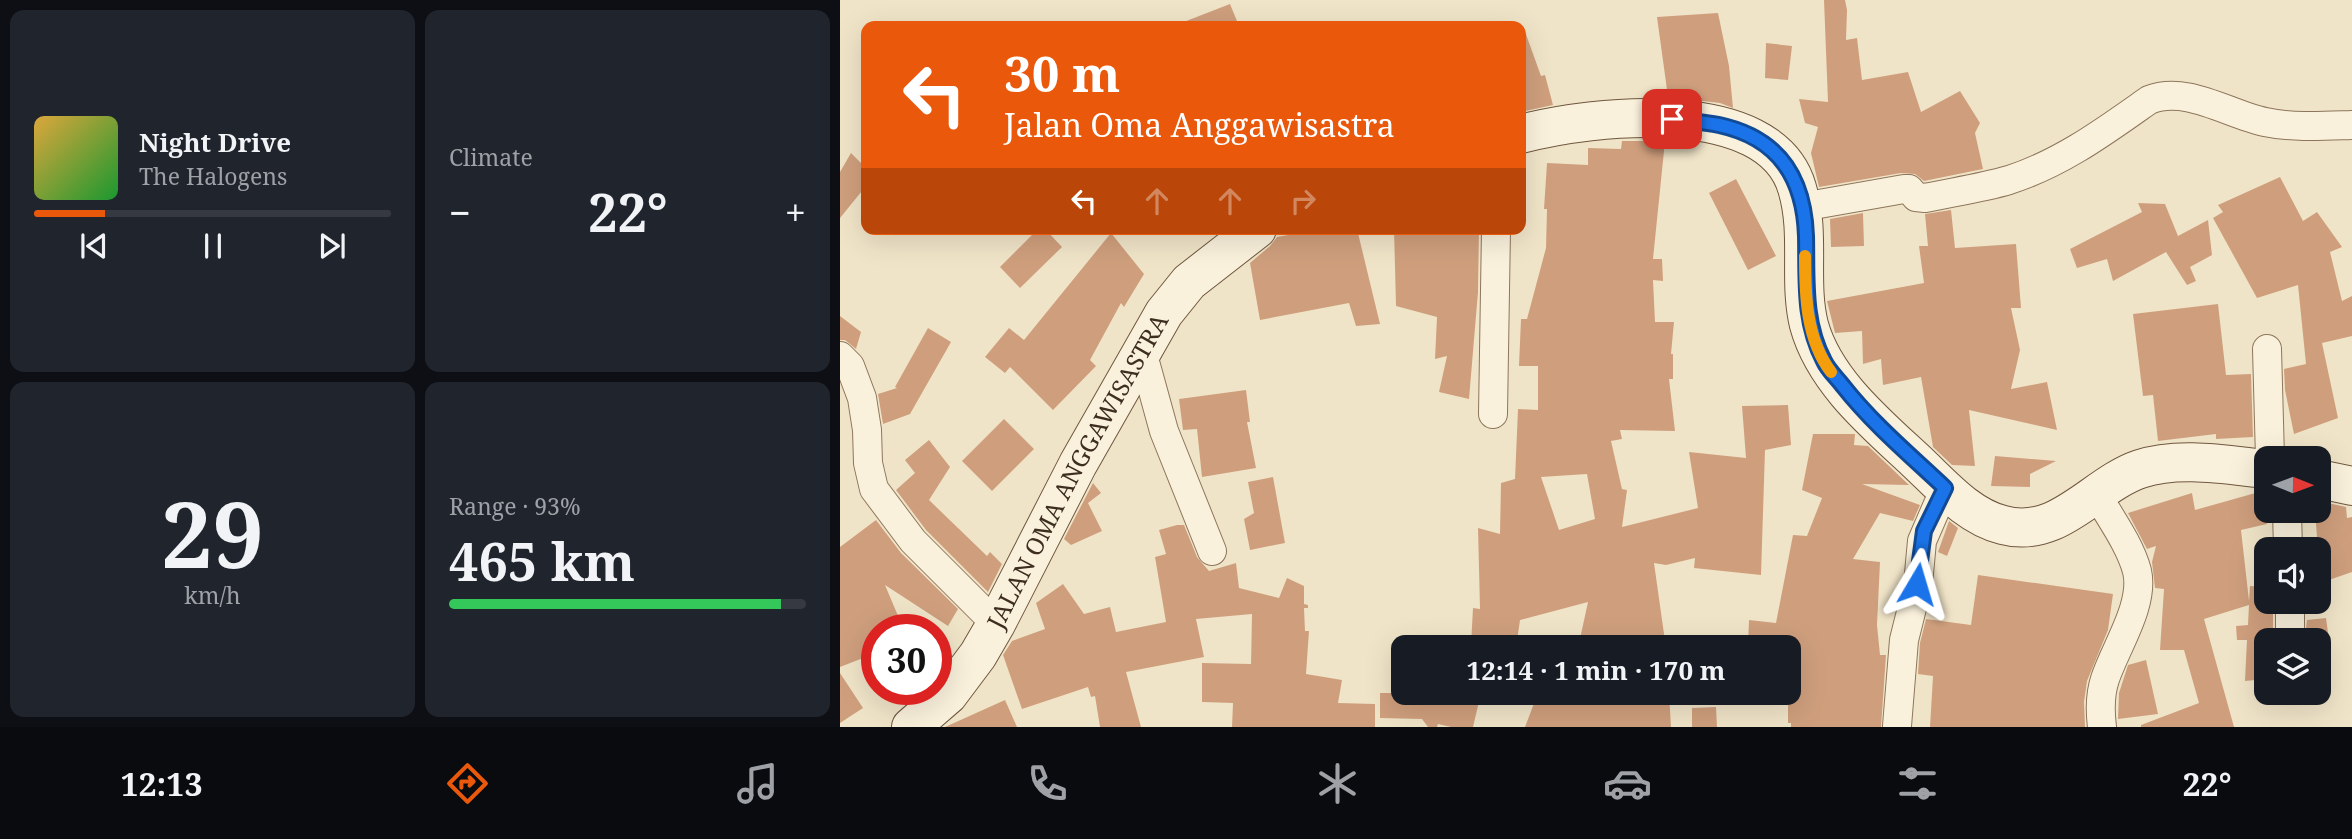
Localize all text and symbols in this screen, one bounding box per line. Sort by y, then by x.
text: 30 m [1004,40,1120,106]
icon: left [889,49,980,140]
pin [1642,89,1702,149]
icon: arrive [1653,100,1691,138]
text: Jalan Oma Anggawisastra [1004,103,1395,146]
text: Night Drive [139,124,291,160]
text: Climate [449,141,533,173]
text: The Halogens [139,160,287,192]
text: 22° [588,176,668,247]
icon: left [1065,182,1103,220]
icon: ahead [1138,182,1176,220]
icon: ahead [1211,182,1249,220]
icon: right [1284,182,1322,220]
text: − [449,186,471,238]
text: + [785,186,806,238]
icon: previous [75,227,113,265]
icon: pause [194,227,232,265]
icon: next [313,227,351,265]
street label: JALAN OMA ANGGAWISASTRA [978,307,1175,635]
north arrow [2254,446,2331,523]
map controls [2254,446,2331,705]
text: 29 [161,471,264,595]
text: Range · 93% [449,490,581,522]
text: 465 km [449,525,635,596]
button: sound [2254,537,2331,614]
position arrow [1880,547,1954,621]
text: km/h [184,579,241,611]
speed limit sign: 30 [861,614,952,705]
button: layers [2254,628,2331,705]
text: 12:14 · 1 min · 170 m [1466,652,1726,688]
icon: directions [443,759,492,808]
icon: music [733,759,782,808]
icon: phone [1023,759,1072,808]
icon: climate [1313,759,1362,808]
icon: car [1603,759,1652,808]
icon: filters [1893,759,1942,808]
text: 12:13 [120,762,202,805]
text: 22° [2183,762,2231,805]

